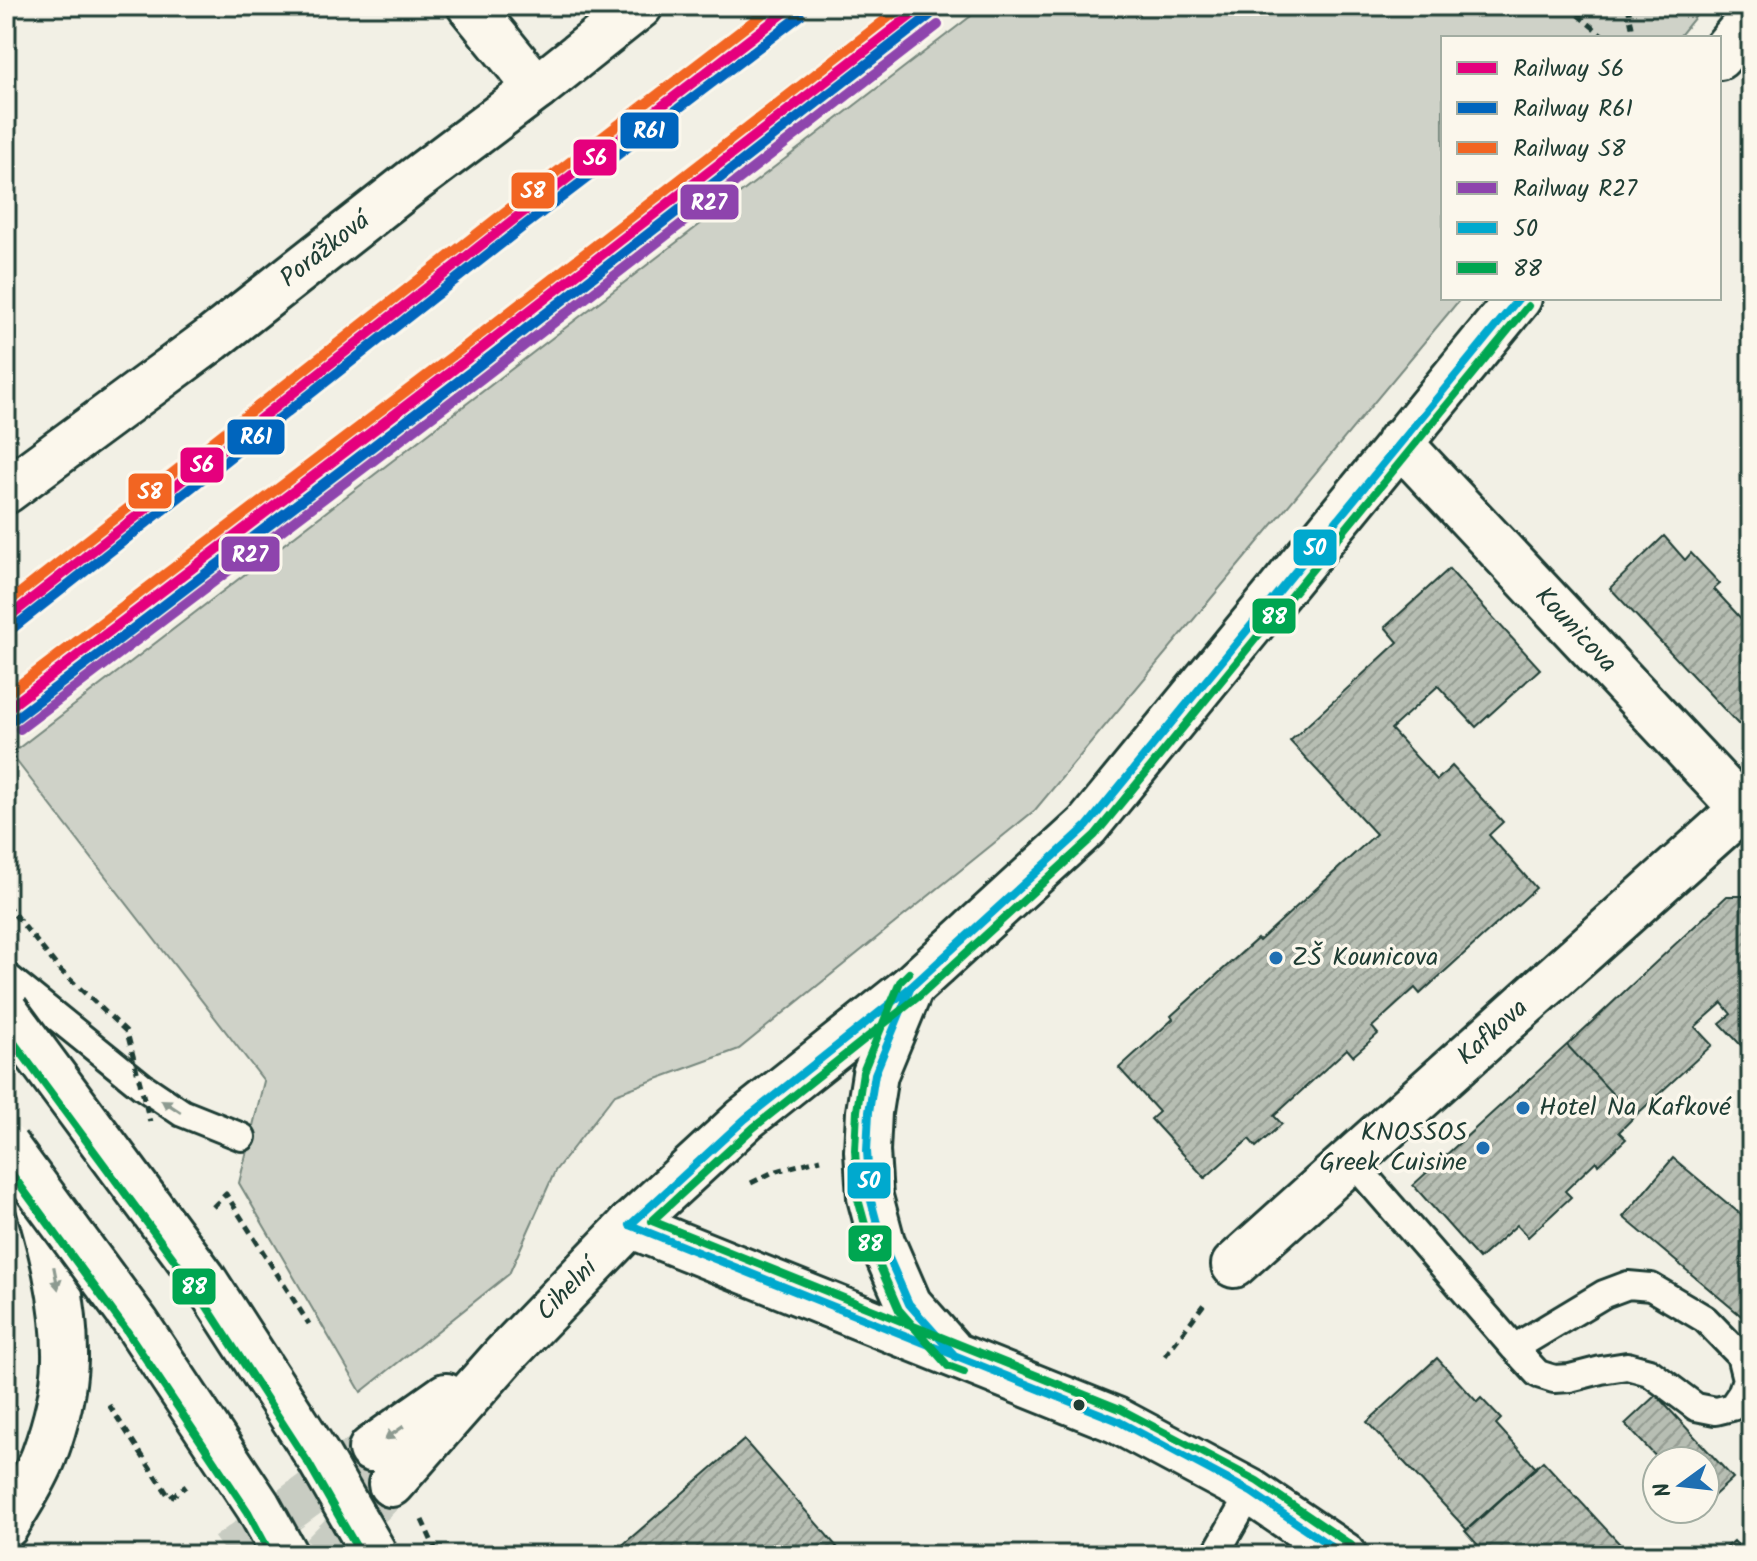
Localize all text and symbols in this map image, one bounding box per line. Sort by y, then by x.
legend [1441,36,1721,300]
text: Railway S6 [1513,50,1624,89]
text: Railway R61 [1513,90,1633,129]
line badge: R61 [619,111,680,150]
text: R61 [633,115,665,150]
text: Railway S8 [1513,130,1626,169]
line badge: S6 [572,138,618,177]
text: S6 [583,142,607,177]
text: Railway R27 [1513,170,1638,209]
line badge: S8 [510,171,556,210]
text: S8 [520,175,547,210]
line badge: R27 [679,183,740,221]
text: R27 [691,187,728,222]
street label: Porážková [271,199,382,299]
text: 50 [1513,210,1538,249]
text: 88 [1513,250,1542,289]
line badge: R61 [226,418,286,456]
text: R61 [240,421,272,456]
line badge: S6 [179,446,225,484]
text: S6 [190,449,214,484]
line badge: S8 [127,472,173,510]
text: S8 [137,476,164,511]
line badge: 50 [1292,528,1338,567]
text: 50 [1303,532,1327,567]
line badge: R27 [220,535,281,573]
text: R27 [232,539,269,574]
street label: Kounicova [1524,577,1627,683]
line badge: 88 [1251,597,1297,635]
text: 88 [1261,601,1288,636]
place label: ZŠ Kounicova [1292,937,1438,979]
marker: ZŠ Kounicova [1267,949,1285,967]
street label: Kafkova [1448,989,1538,1076]
place label: Hotel Na Kafkové [1539,1087,1732,1129]
one-way arrow [161,1098,182,1113]
marker: Hotel Na Kafkové [1514,1099,1532,1117]
place label: KNOSSOS Greek Cuisine [1319,1112,1467,1184]
marker: KNOSSOS Greek Cuisine [1474,1139,1492,1157]
line badge: 50 [846,1161,892,1200]
text: 50 [857,1165,881,1200]
line badge: 88 [847,1224,893,1263]
text: 88 [857,1228,884,1263]
street label: Cihelní [527,1246,611,1331]
one-way arrow [51,1266,63,1291]
line badge: 88 [171,1267,217,1306]
text: 88 [181,1271,208,1306]
unlabelled marker [1071,1397,1087,1413]
one-way arrow [384,1425,405,1440]
north arrow [1641,1445,1721,1525]
text: N [1645,1478,1683,1501]

